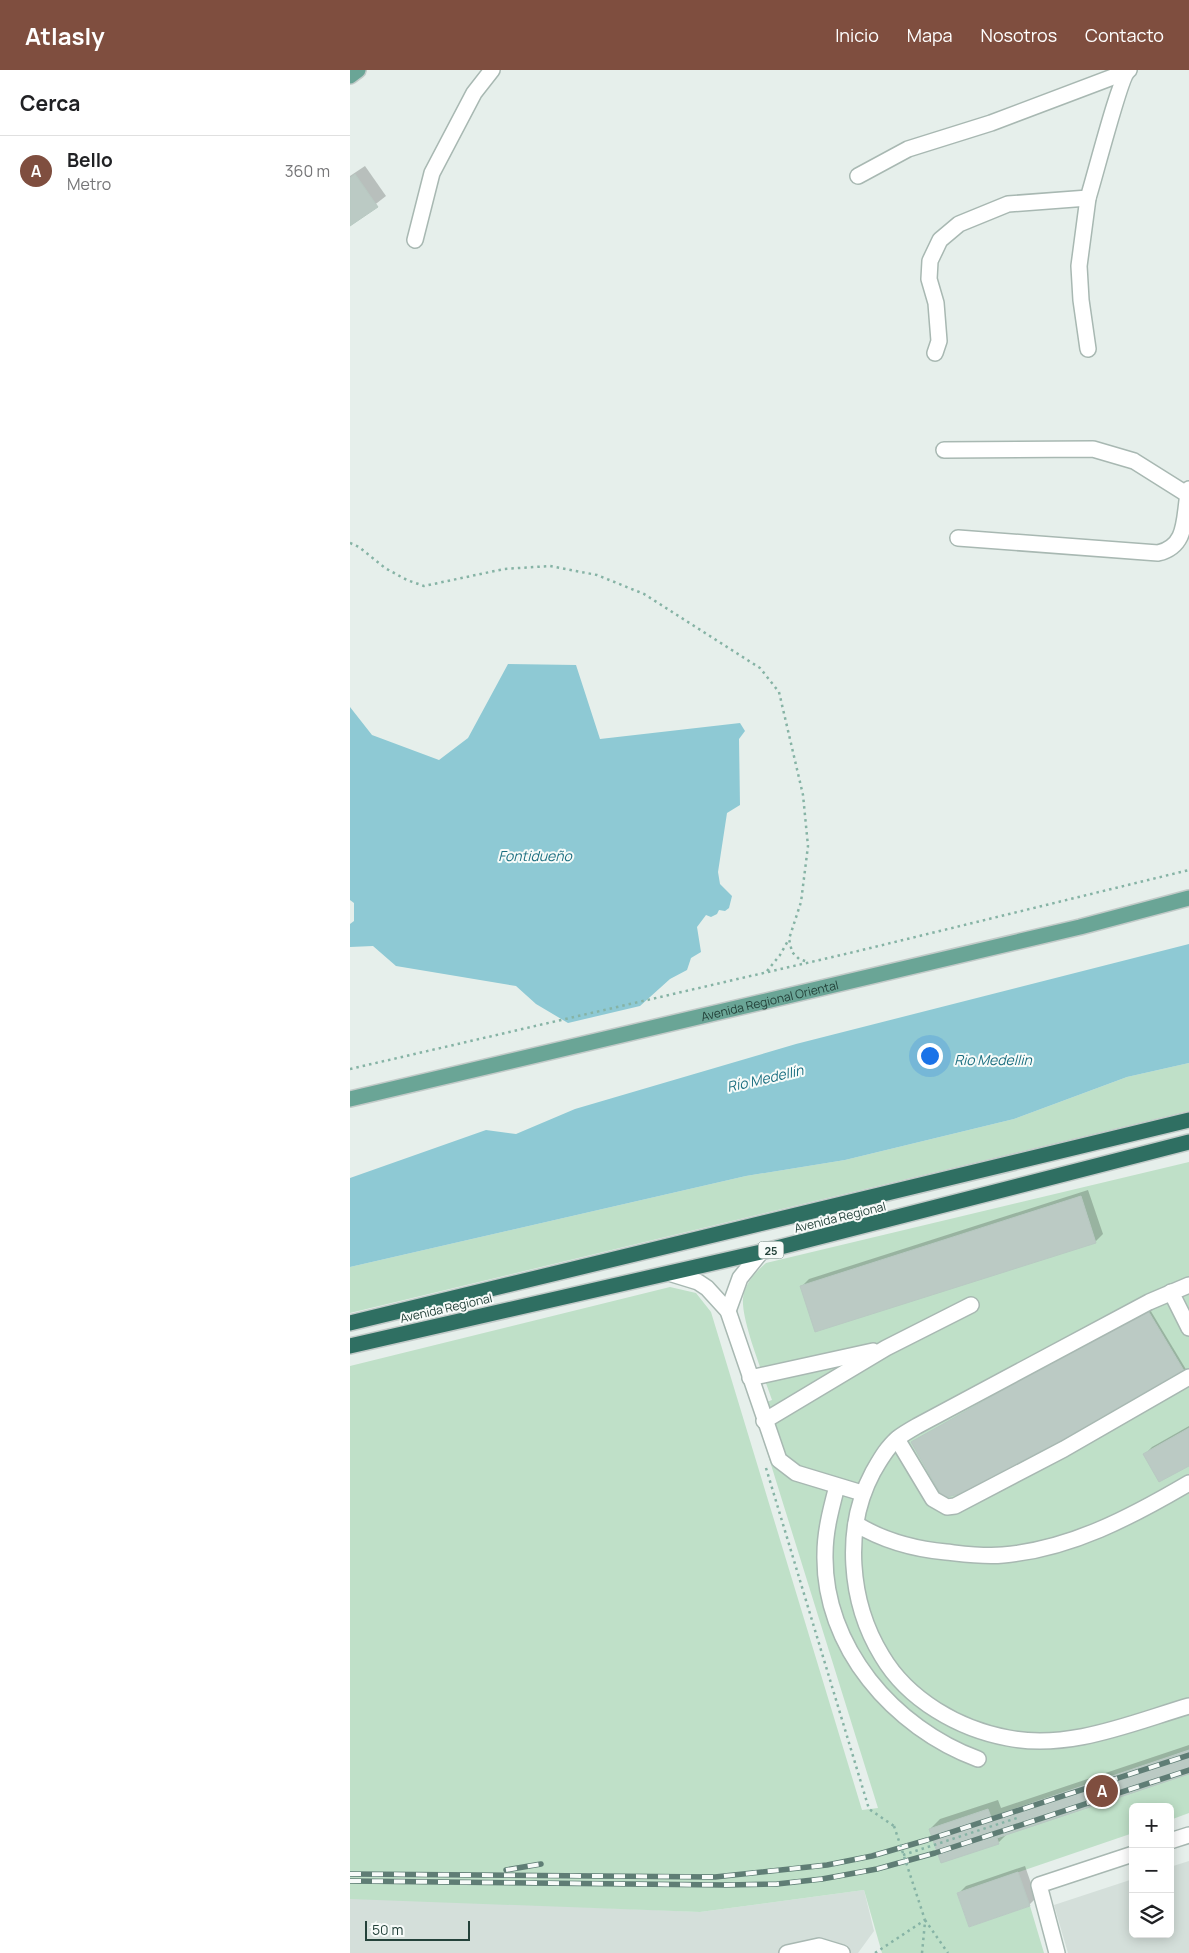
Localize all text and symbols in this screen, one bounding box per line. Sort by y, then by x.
text: Atlasly [25,19,105,52]
text: Inicio [835,23,879,47]
text: Mapa [907,23,953,47]
text: Nosotros [981,23,1057,47]
text: Contacto [1085,23,1164,47]
text: Cerca [20,89,80,117]
text: Bello [67,147,113,173]
text: A [31,160,41,182]
text: 360 m [285,160,330,182]
text: Metro [67,173,111,195]
water label: Fontidueño [498,846,573,865]
street label: Avenida Regional Oriental [699,976,840,1025]
your location [917,1043,943,1069]
water label: Rio Medellin [954,1050,1033,1069]
water label: Río Medellín [725,1060,806,1096]
street label: Avenida Regional [792,1197,888,1237]
road number: 25 [758,1242,784,1258]
street label: Avenida Regional [398,1289,494,1327]
pin: A [1086,1772,1118,1810]
map controls [1129,1803,1174,1938]
button: + [1129,1803,1174,1848]
button: − [1129,1848,1174,1893]
button: layers [1129,1893,1174,1938]
scale bar [365,1918,470,1941]
text: 50 m [372,1920,403,1939]

